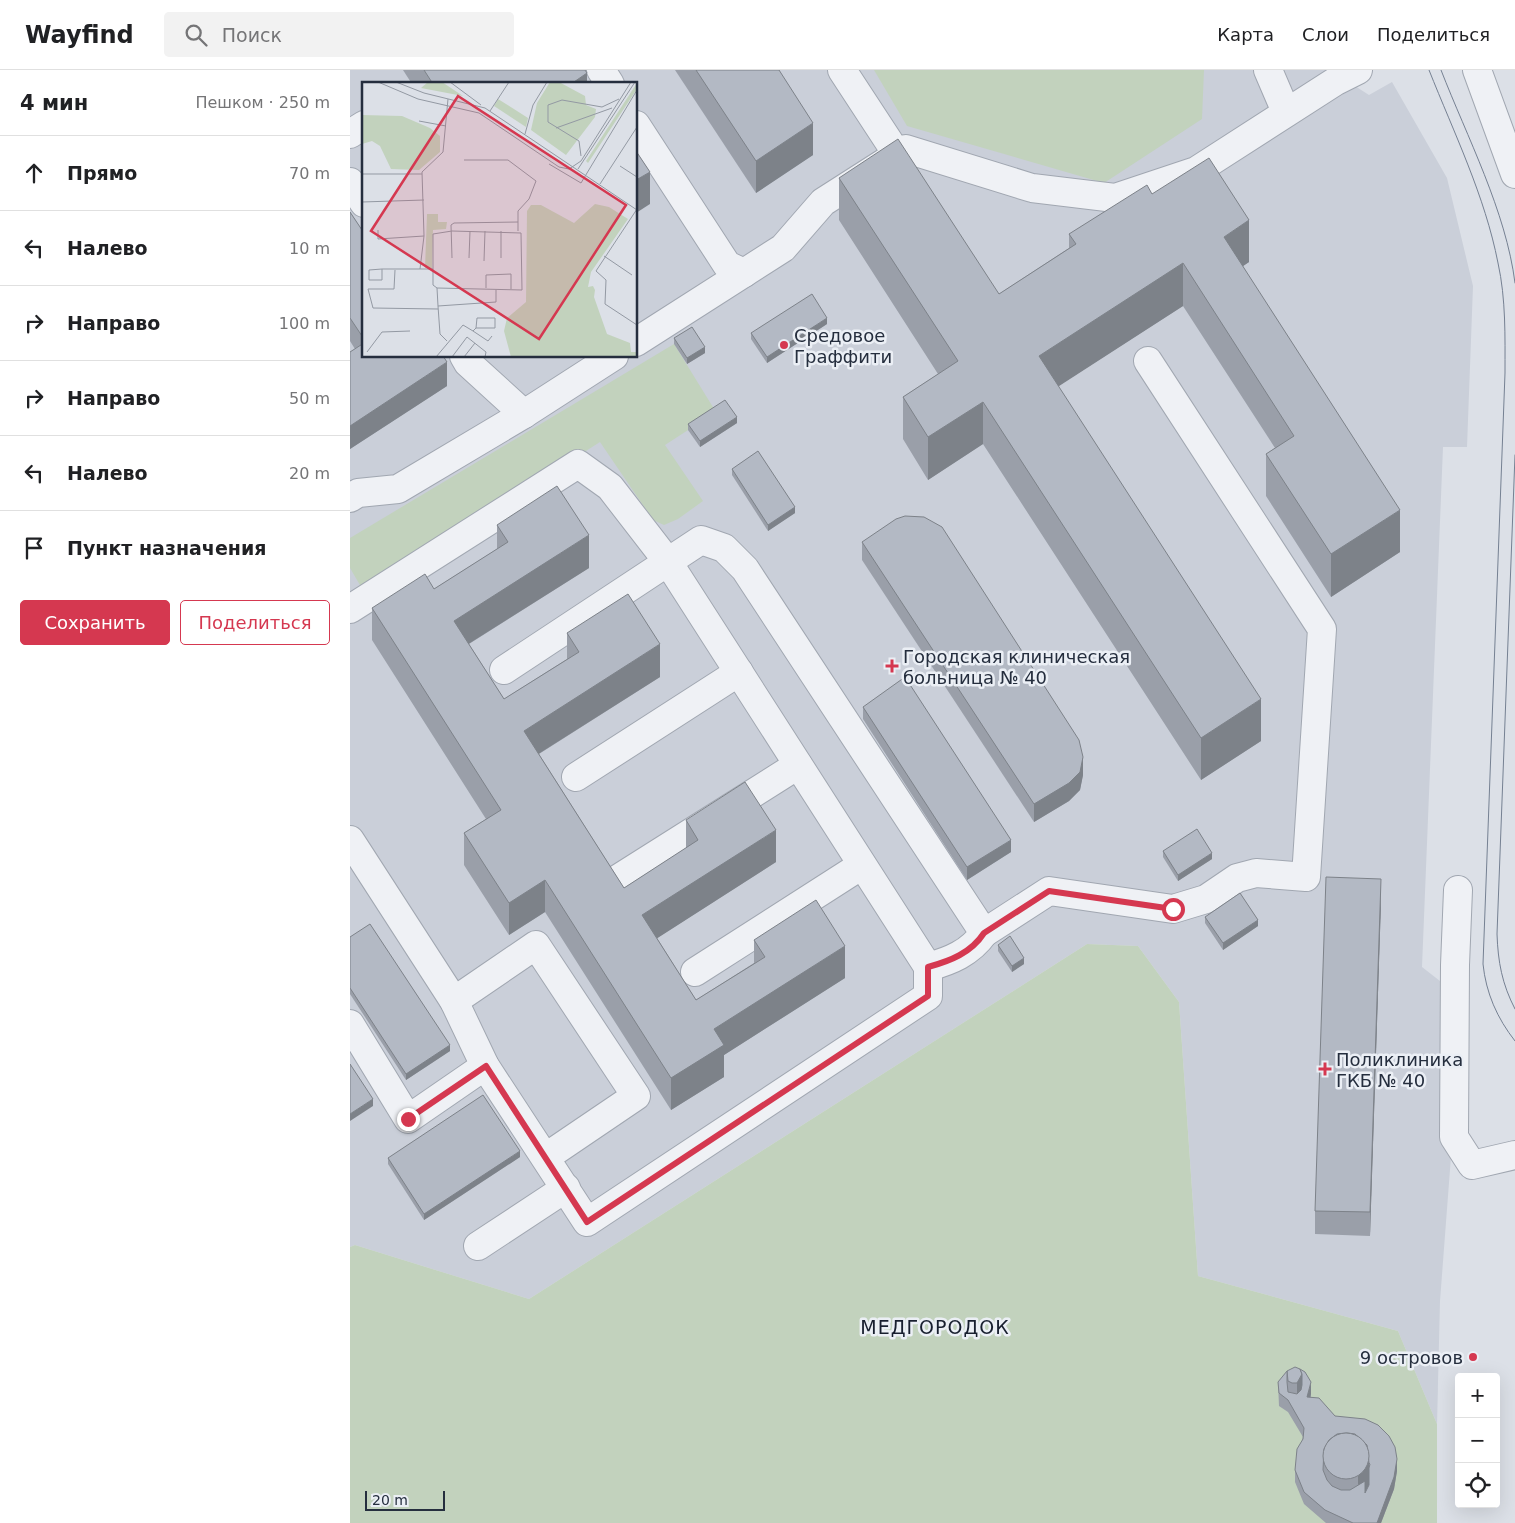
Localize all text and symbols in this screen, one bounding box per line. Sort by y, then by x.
search box [164,12,514,57]
text: Wayfind [25,21,134,49]
icon: search [182,21,210,49]
text: Поиск [222,24,282,46]
text: Карта [1217,24,1274,45]
text: Слои [1302,24,1349,45]
text: Поделиться [1377,24,1490,45]
inset map [362,82,638,358]
text: 4 мин [20,91,88,115]
text: Пешком · 250 m [195,93,330,112]
icon: ahead [20,159,48,187]
text: Прямо [67,162,137,184]
text: 70 m [289,164,330,183]
icon: left [20,234,48,262]
text: Налево [67,237,148,259]
text: 10 m [289,239,330,258]
icon: right [20,309,48,337]
text: Направо [67,312,160,334]
text: 100 m [279,314,330,333]
place label: Средовое Граффити [794,325,892,367]
marker: Средовое Граффити [778,339,790,351]
icon: right [20,384,48,412]
text: Направо [67,387,160,409]
text: 50 m [289,389,330,408]
icon: left [20,459,48,487]
text: Налево [67,462,148,484]
text: 20 m [289,464,330,483]
icon: arrive [20,534,48,562]
text: Пункт назначения [67,537,266,559]
button: Сохранить [20,600,170,645]
button: Поделиться [180,600,330,645]
place label: Городская клиническая больница № 40 [903,646,1130,688]
marker: Городская клиническая больница № 40 [885,659,899,673]
route start [1162,898,1185,921]
place label: Поликлиника ГКБ № 40 [1336,1049,1463,1091]
marker: Поликлиника ГКБ № 40 [1318,1062,1332,1076]
route end [397,1108,420,1131]
district label: МЕДГОРОДОК [860,1316,1010,1338]
place label: 9 островов [1360,1347,1463,1368]
marker: 9 островов [1467,1351,1479,1363]
map controls [1455,1373,1500,1508]
button: + [1455,1373,1500,1418]
button: − [1455,1418,1500,1463]
button: locate [1455,1463,1500,1508]
scale bar [365,1488,445,1511]
text: 20 m [372,1492,408,1508]

